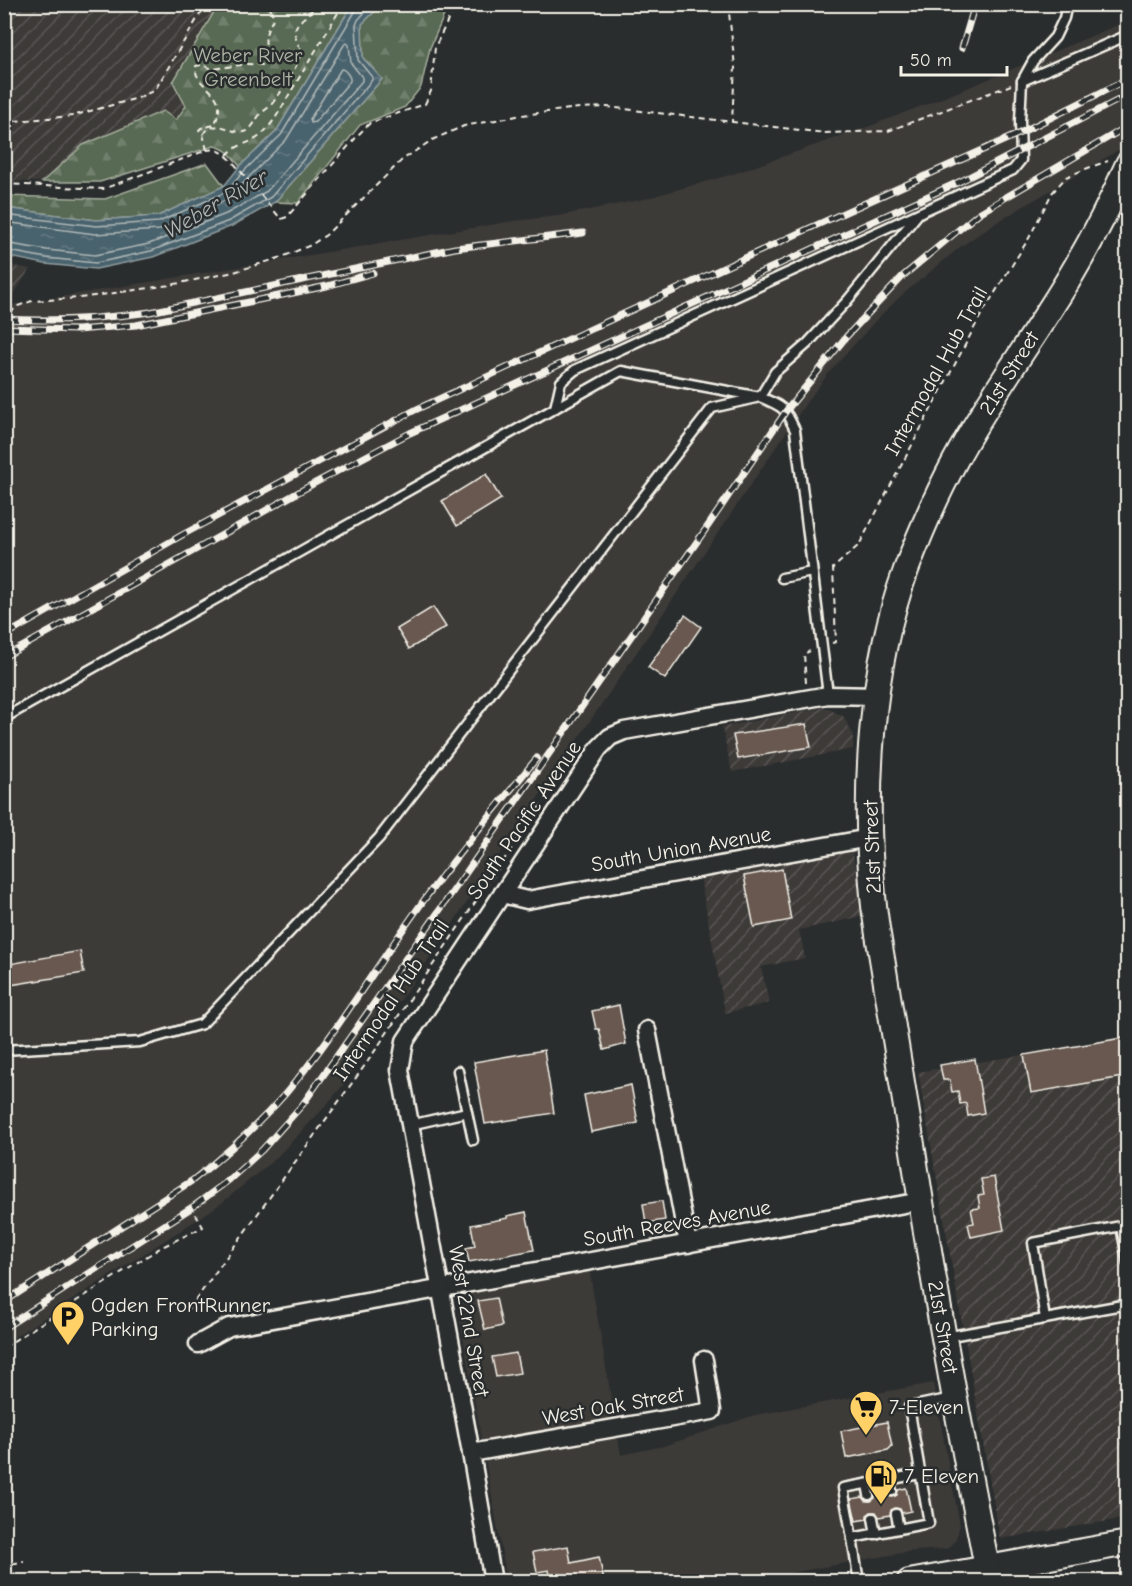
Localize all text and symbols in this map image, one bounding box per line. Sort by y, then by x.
scale bar [901,39,1008,77]
park label: Weber River Greenbelt [194,43,303,91]
text: 50 m [910,50,952,71]
water label: Weber River [160,163,274,244]
street label: Intermodal Hub Trail [880,282,992,460]
street label: 21st Street [974,326,1045,419]
street label: South Pacific Avenue [462,736,586,904]
street label: 21st Street [858,799,886,894]
street label: South Union Avenue [589,821,773,877]
street label: Intermodal Hub Trail [328,915,454,1085]
street label: South Reeves Avenue [582,1195,772,1251]
street label: West 22nd Street [444,1243,494,1400]
street label: 21st Street [923,1279,963,1376]
place label: Ogden FrontRunner Parking [91,1293,271,1341]
parking icon: Ogden FrontRunner Parking [50,1299,86,1346]
street label: West Oak Street [540,1382,687,1430]
supermarket icon: 7-Eleven [848,1389,884,1436]
place label: 7-Eleven [889,1395,964,1419]
fuel station icon: 7 Eleven [863,1458,899,1505]
place label: 7 Eleven [904,1464,979,1488]

